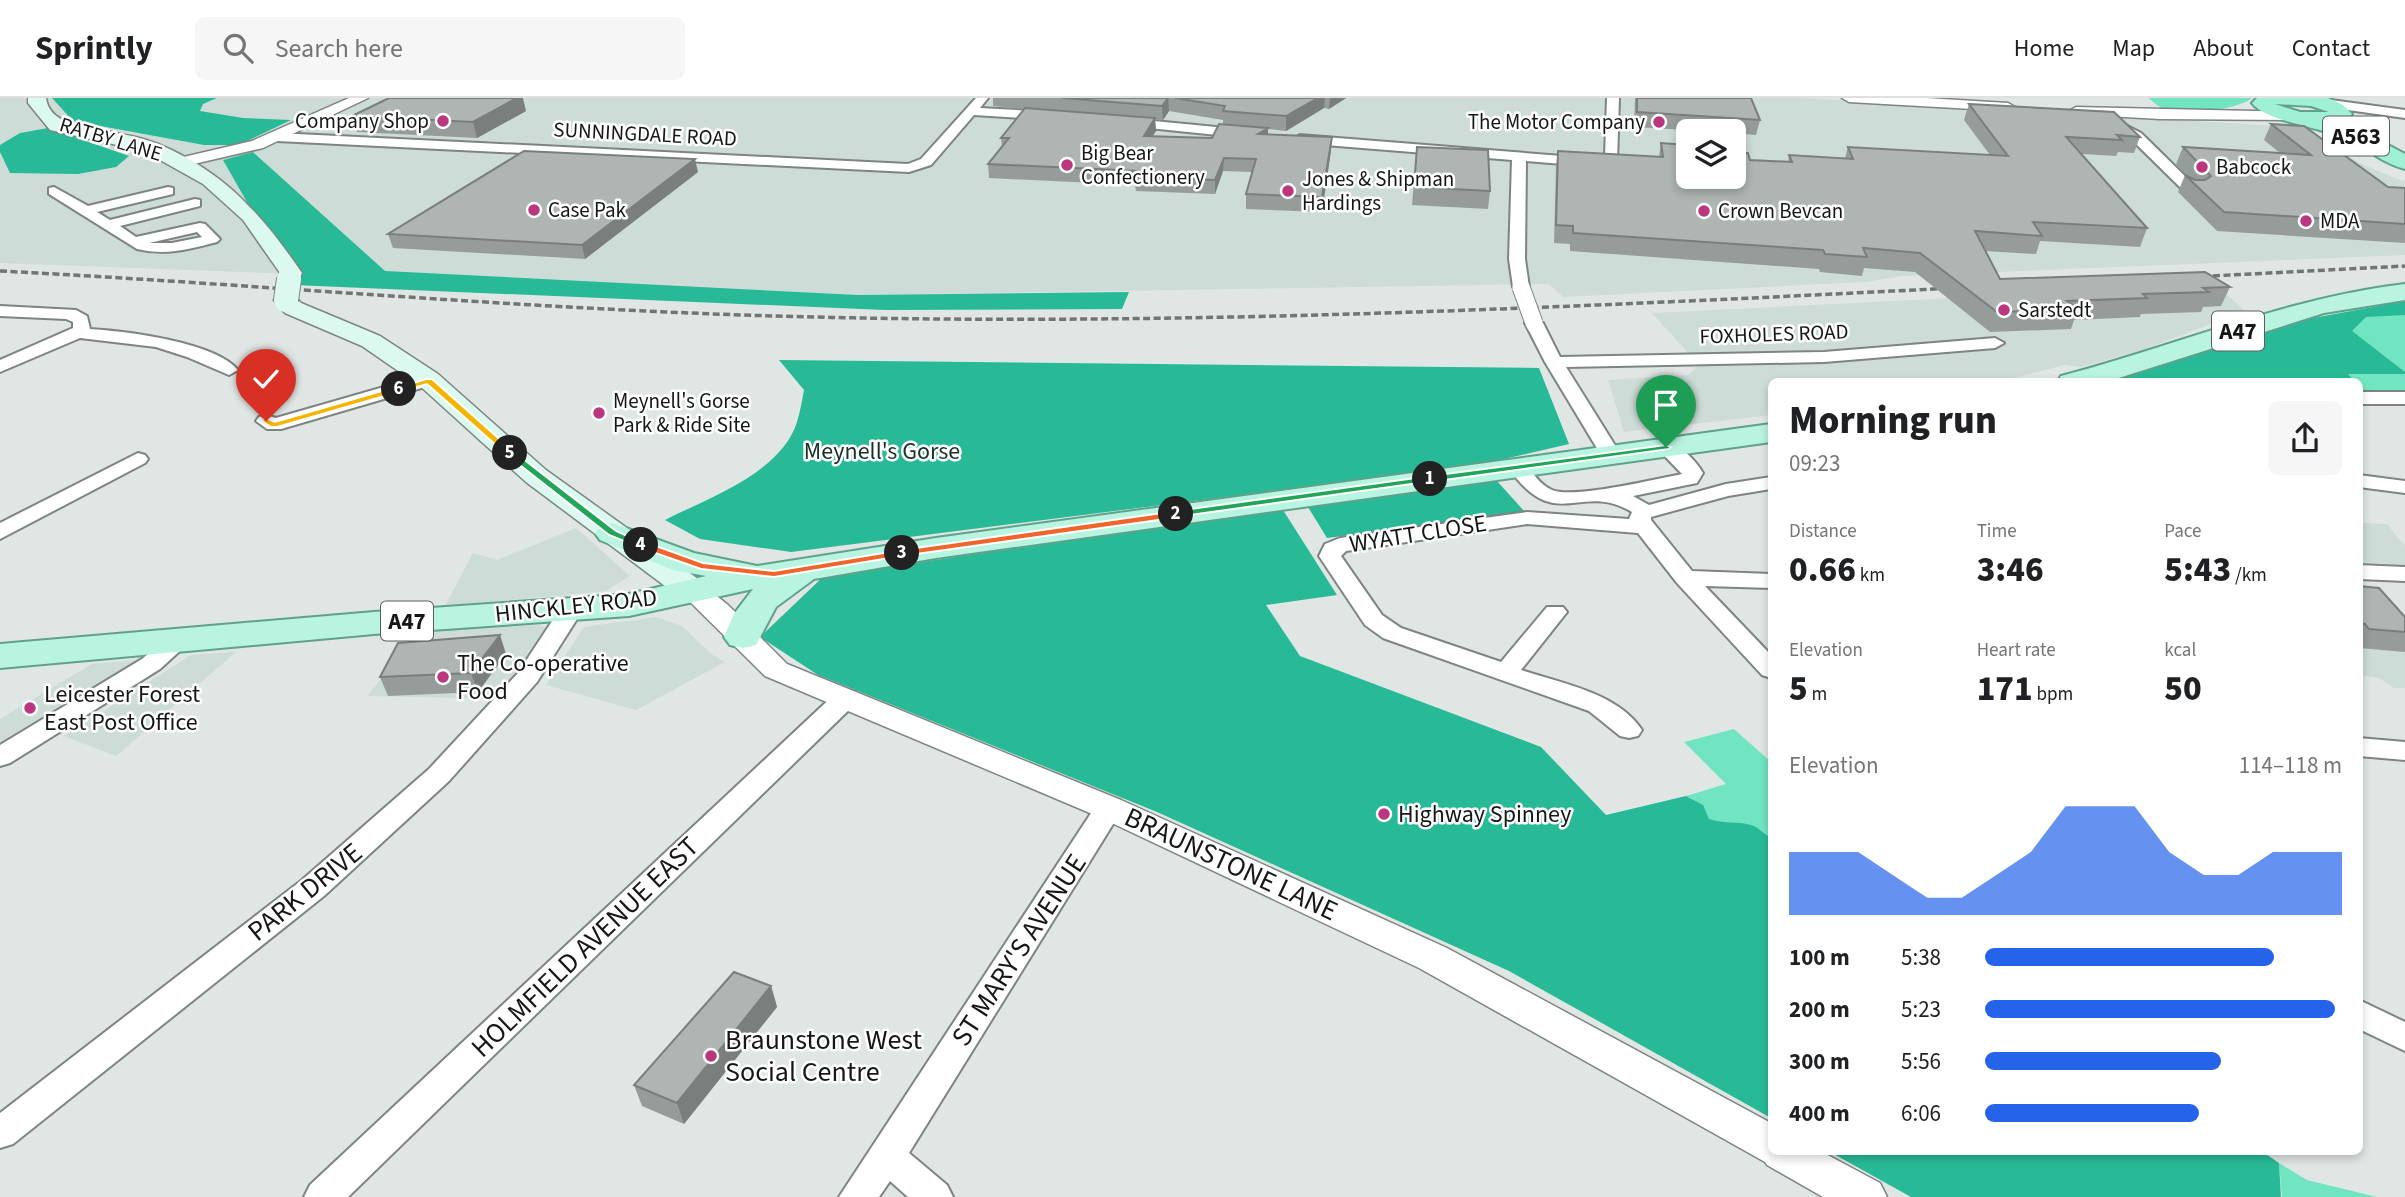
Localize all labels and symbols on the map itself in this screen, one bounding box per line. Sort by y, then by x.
place label: Company Shop [295,106,429,136]
place label: The Motor Company [1468,107,1645,137]
street label: RATBY LANE [56,109,166,169]
marker: Company Shop [435,113,451,129]
street label: SUNNINGDALE ROAD [553,114,737,154]
marker: The Motor Company [1651,114,1667,130]
road number: A563 [2323,117,2389,156]
place label: Big Bear Confectionery [1081,138,1205,192]
place label: Babcock [2216,152,2292,182]
marker: Big Bear Confectionery [1059,157,1075,173]
marker: Babcock [2194,159,2210,175]
place label: Jones & Shipman Hardings [1302,164,1454,218]
marker: Jones & Shipman Hardings [1280,183,1296,199]
place label: Case Pak [548,195,627,225]
place label: Crown Bevcan [1718,196,1843,226]
marker: Case Pak [526,202,542,218]
marker: Crown Bevcan [1696,203,1712,219]
place label: MDA [2320,206,2360,236]
marker: MDA [2298,213,2314,229]
place label: Sarstedt [2018,295,2091,325]
marker: Sarstedt [1996,302,2012,318]
road number: A47 [2212,312,2264,350]
street label: FOXHOLES ROAD [1699,316,1849,352]
pin [236,349,296,421]
pin: 6 [382,372,416,406]
pin [1636,375,1696,447]
place label: Meynell's Gorse Park & Ride Site [613,386,750,440]
marker: Meynell's Gorse Park & Ride Site [591,405,607,421]
park label: Meynell's Gorse [804,434,960,469]
pin: 5 [492,436,528,470]
pin: 1 [1412,462,1448,496]
pin: 2 [1158,496,1194,532]
street label: WYATT CLOSE [1347,506,1489,562]
pin: 4 [624,528,658,562]
pin: 3 [884,536,920,570]
street label: HINCKLEY ROAD [493,580,659,632]
road number: A47 [381,601,433,640]
place label: The Co-operative Food [457,646,629,709]
marker: The Co-operative Food [435,669,451,685]
place label: Leicester Forest East Post Office [44,677,200,740]
marker: Leicester Forest East Post Office [22,700,38,716]
street label: BRAUNSTONE LANE [1118,797,1344,931]
place label: Highway Spinney [1398,797,1571,832]
marker: Highway Spinney [1376,806,1392,822]
street label: HOLMFIELD AVENUE EAST [462,827,708,1067]
street label: PARK DRIVE [239,833,371,951]
street label: ST MARY'S AVENUE [942,846,1096,1054]
place label: Braunstone West Social Centre [725,1020,922,1092]
marker: Braunstone West Social Centre [703,1048,719,1064]

